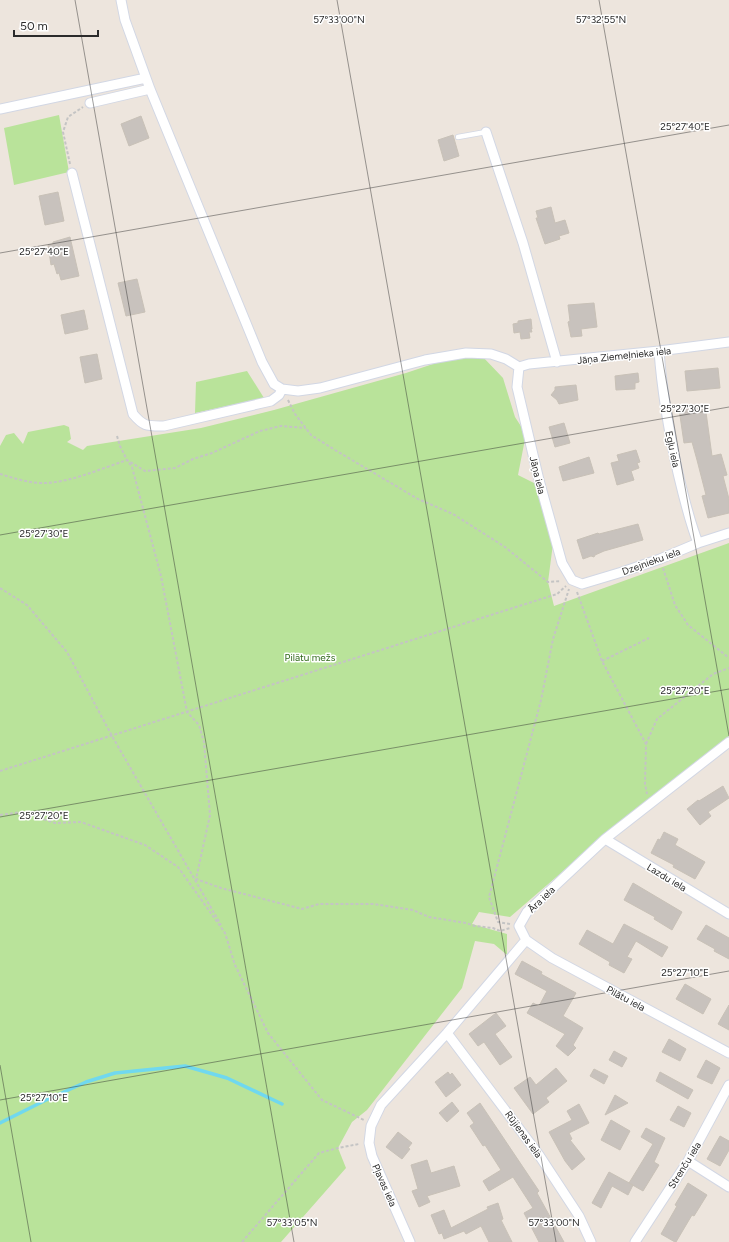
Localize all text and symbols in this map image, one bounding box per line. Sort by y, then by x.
scale bar [14,12,98,38]
text: 57°33'00"N [313,13,365,26]
text: 57°32'55"N [576,13,626,26]
text: 50 m [20,19,48,33]
text: 25°27'40"E [660,120,710,133]
text: 25°27'40"E [19,245,69,258]
street label: Jāņa Ziemeļnieka iela [576,344,672,367]
text: 25°27'30"E [661,402,710,415]
street label: Egļu iela [662,430,683,469]
street label: Jāņa iela [527,455,548,495]
text: 25°27'30"E [20,527,69,540]
street label: Dzejnieku iela [620,545,682,578]
park label: Pilātu mežs [285,651,336,664]
text: 25°27'20"E [660,684,710,697]
text: 25°27'20"E [19,809,69,822]
street label: Lazdu iela [644,860,689,894]
street label: Āra iela [525,883,558,915]
text: 25°27'10"E [661,966,709,979]
street label: Pilātu iela [604,983,647,1014]
text: 25°27'10"E [20,1091,68,1104]
street label: Rūjienas iela [502,1108,545,1160]
street label: Strenču iela [665,1139,704,1191]
street label: Pļavas iela [369,1162,400,1209]
text: 57°33'05"N [267,1216,317,1229]
text: 57°33'00"N [528,1216,580,1229]

